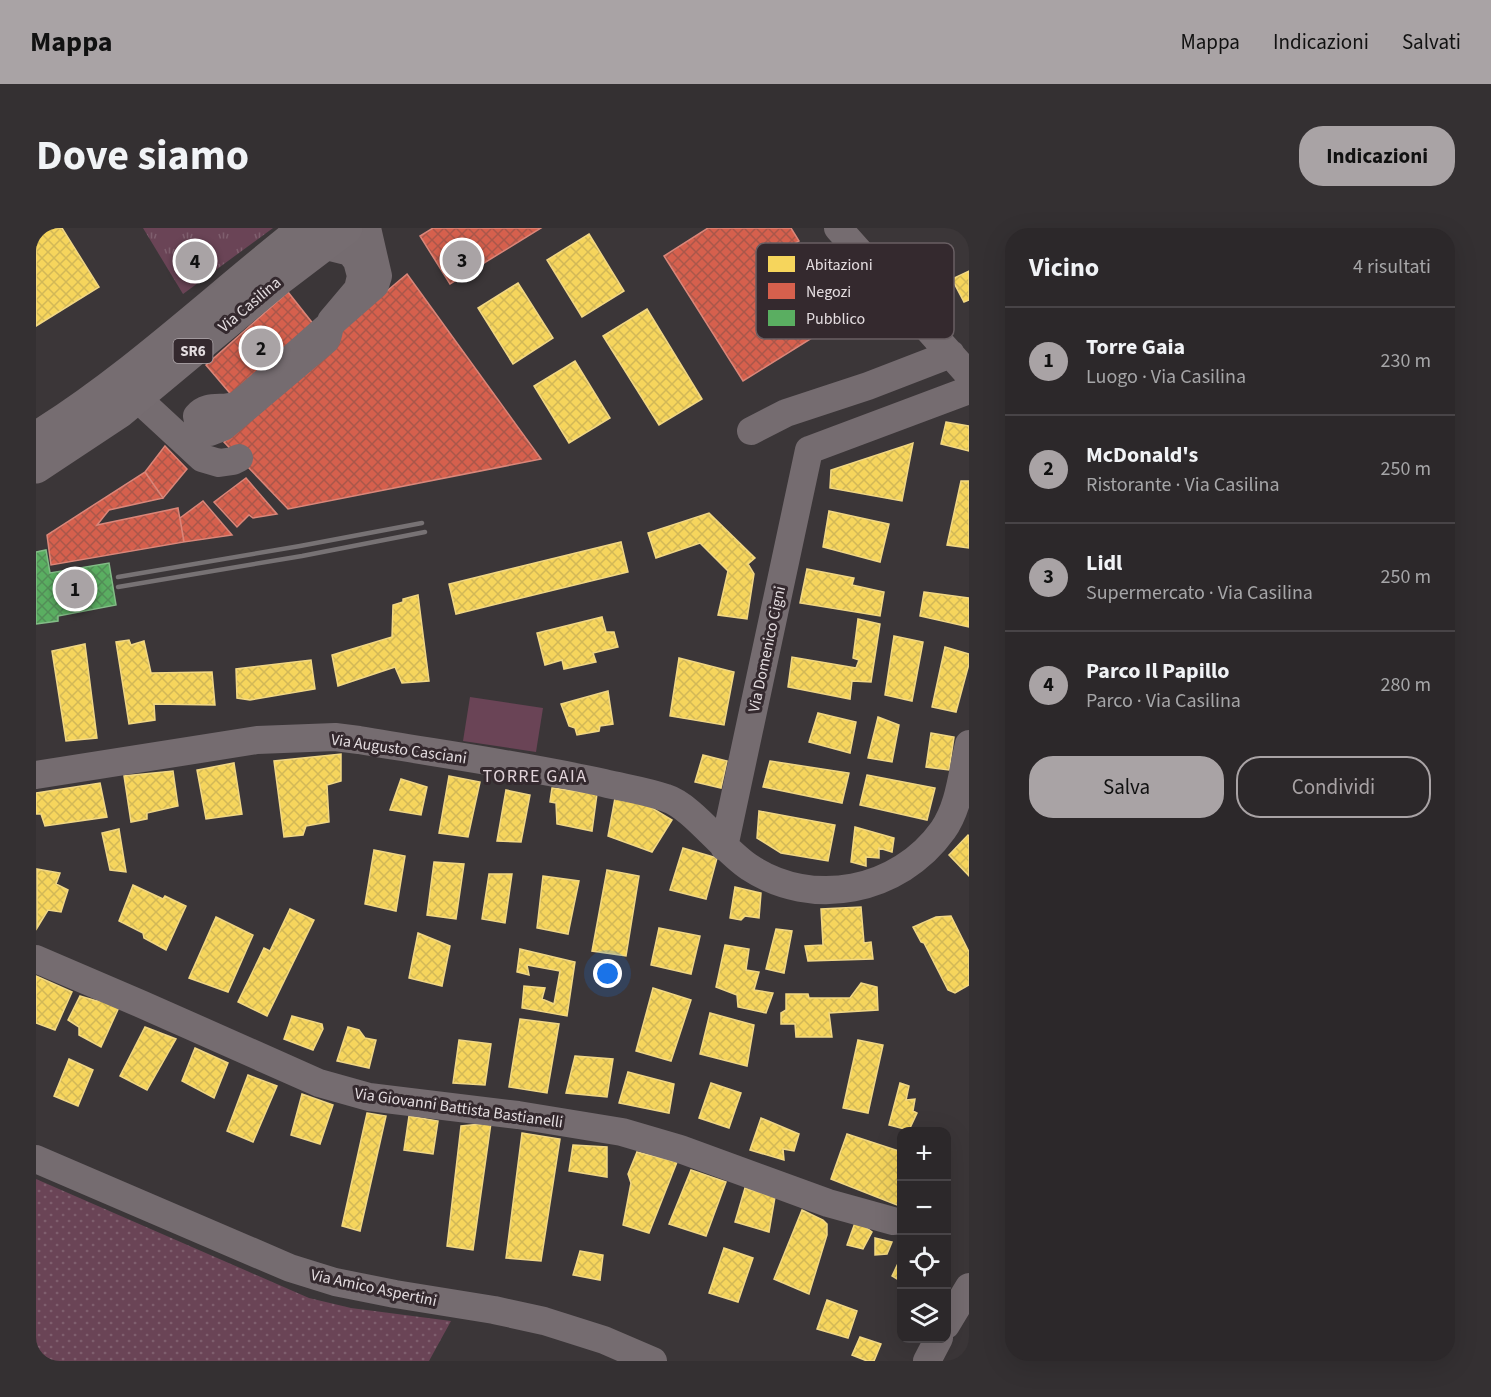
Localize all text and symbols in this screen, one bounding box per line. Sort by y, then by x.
text: Mappa [30,22,113,62]
text: Mappa [1181,27,1240,57]
text: Indicazioni [1273,27,1369,57]
text: Salvati [1402,27,1461,57]
text: Dove siamo [36,126,249,186]
button: Indicazioni [1299,126,1455,186]
pin: 3 [442,237,482,282]
pin: 4 [176,238,214,284]
legend [756,243,954,339]
text: Vicino [1029,249,1099,286]
text: 4 risultati [1353,253,1431,281]
text: Abitazioni [806,254,873,276]
street label: Via Casilina [213,272,286,338]
text: Negozi [806,281,851,303]
text: Pubblico [806,308,865,330]
pin: 2 [242,326,280,370]
text: Torre Gaia [1086,331,1185,363]
road number: SR6 [174,339,212,363]
text: 1 [1043,347,1054,375]
text: 230 m [1381,347,1431,375]
text: Luogo · Via Casilina [1086,363,1246,391]
text: McDonald's [1086,439,1198,471]
text: 2 [1043,455,1054,483]
text: 250 m [1381,455,1431,483]
text: Ristorante · Via Casilina [1086,471,1280,499]
text: Lidl [1086,547,1122,579]
text: 3 [1043,563,1054,591]
text: 250 m [1381,563,1431,591]
pin: 1 [56,566,94,612]
text: Supermercato · Via Casilina [1086,579,1313,607]
street label: Via Domenico Cigni [743,584,791,714]
text: Parco Il Papillo [1086,655,1230,687]
text: 4 [1043,671,1054,699]
text: 280 m [1381,671,1431,699]
text: Parco · Via Casilina [1086,687,1241,715]
street label: Via Augusto Casciani [330,729,468,769]
button: Salva [1029,756,1224,818]
button: Condividi [1236,756,1431,818]
district label: TORRE GAIA [482,764,588,789]
your location [593,959,622,988]
street label: Via Giovanni Battista Bastianelli [353,1082,564,1134]
map controls [897,1127,951,1343]
button: + [897,1127,951,1181]
button: − [897,1181,951,1235]
button: locate [897,1235,951,1289]
street label: Via Amico Aspertini [309,1264,439,1312]
button: layers [897,1289,951,1343]

